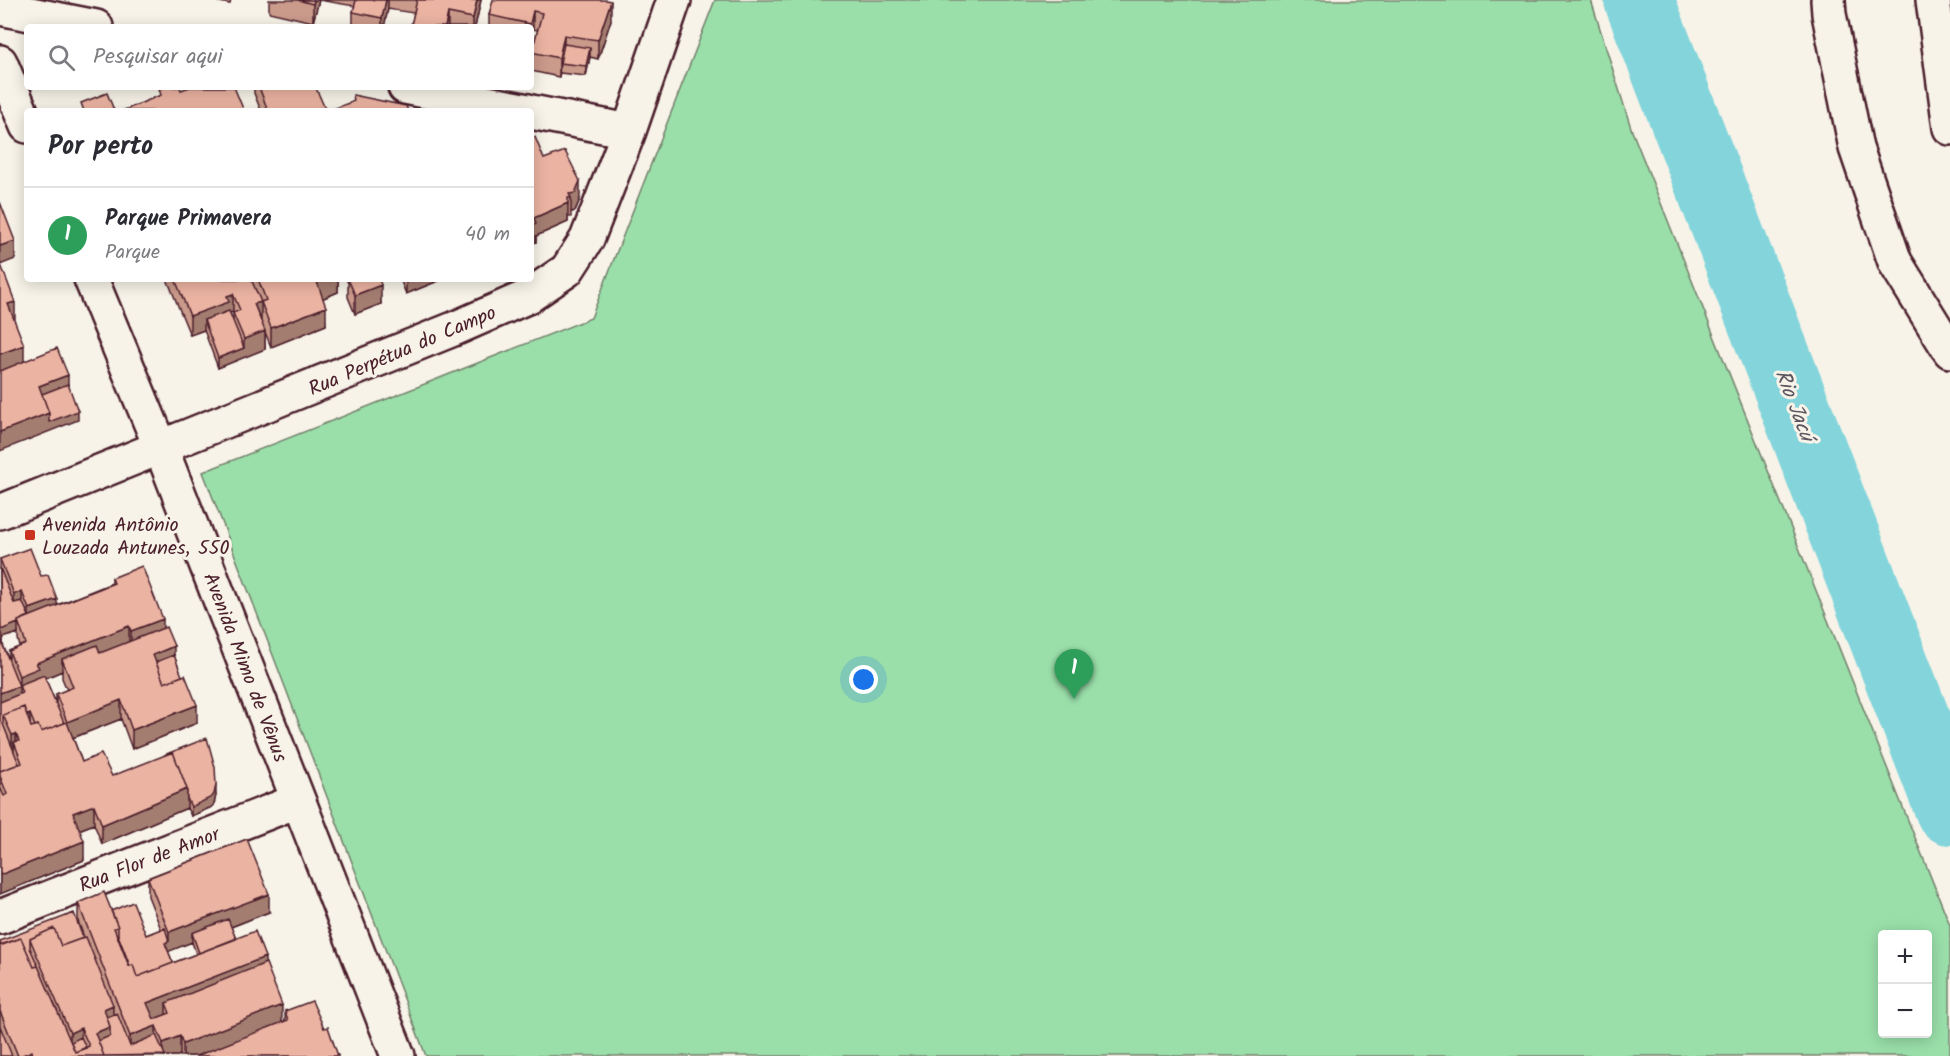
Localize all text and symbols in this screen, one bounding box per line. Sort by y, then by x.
search box [24,24,534,90]
text: Pesquisar aqui [93,40,223,75]
icon: search [45,41,78,74]
text: Por perto [48,126,153,168]
text: Parque Primavera [105,202,272,237]
text: 1 [64,219,71,251]
text: 40 m [465,219,510,251]
text: Parque [105,237,160,269]
street label: Rua Perpétua do Campo [304,298,502,406]
water label: Rio Jacú [1765,365,1824,450]
place label: Avenida Antônio Louzada Antunes, 550 [42,510,230,565]
marker: Avenida Antônio Louzada Antunes, 550 [23,528,37,542]
street label: Avenida Mimo de Vênus [193,568,295,768]
pin: 1 [1054,650,1094,699]
your location [849,665,878,694]
street label: Rua Flor de Amor [75,819,226,902]
map controls [1878,930,1932,1038]
button: + [1878,930,1932,984]
button: − [1878,984,1932,1038]

